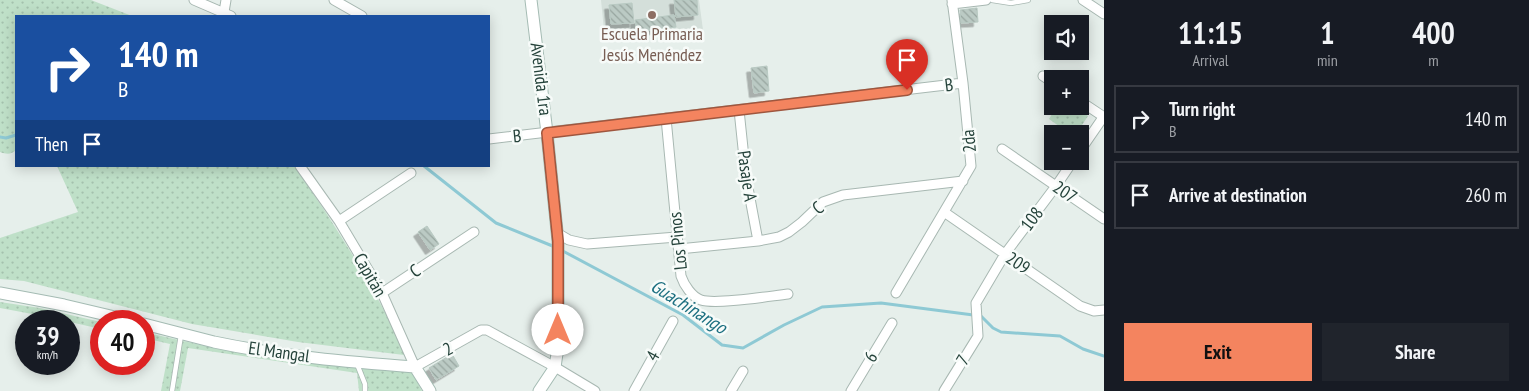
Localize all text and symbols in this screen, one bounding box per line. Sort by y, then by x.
marker: Escuela Primaria Jesús Menéndez [646,9,658,21]
text: 11:15 [1178,13,1243,52]
text: 1 [1320,13,1335,52]
text: 400 [1412,13,1455,52]
map controls [1044,15,1089,170]
button: sound [1044,15,1089,60]
place label: Escuela Primaria Jesús Menéndez [601,22,703,66]
text: 140 m [118,31,199,77]
icon: right [35,35,100,100]
pin [886,39,928,90]
street label: Avenida 1ra [526,41,557,117]
icon: arrive [893,46,921,74]
text: Arrival [1192,50,1229,70]
text: min [1317,50,1338,70]
text: m [1428,50,1439,70]
button: + [1044,70,1089,115]
street label: B [943,73,955,96]
text: B [118,75,128,103]
text: Turn right [1169,97,1235,121]
icon: right [1126,105,1154,133]
text: 140 m [1465,107,1507,131]
text: B [1169,121,1177,141]
street label: B [512,124,522,147]
button: − [1044,125,1089,170]
street label: 2da [956,129,981,154]
icon: arrive [78,130,106,158]
text: Then [35,132,68,156]
street label: Pasaje A [733,149,763,203]
street label: 207 [1049,175,1082,208]
icon: arrive [1126,181,1154,209]
text: Arrive at destination [1169,183,1307,207]
text: 260 m [1465,183,1507,207]
street label: C [807,196,828,219]
street label: 108 [1015,202,1048,235]
street label: Los Pinos [663,211,692,271]
street label: 209 [1002,246,1035,279]
street label: Capitán [349,249,392,301]
street label: C [405,259,425,282]
water label: Guachinango [647,273,733,340]
position arrow [531,303,583,355]
speed limit sign: 40 [90,310,155,375]
text: 39 [36,320,59,352]
button: Exit [1124,323,1312,381]
button: Share [1322,323,1509,381]
street label: El Mangal [247,336,312,367]
street label: 2 [439,337,457,361]
text: km/h [37,347,58,362]
street label: 4 [641,347,665,365]
street label: 6 [859,347,883,366]
street label: 7 [951,350,975,369]

